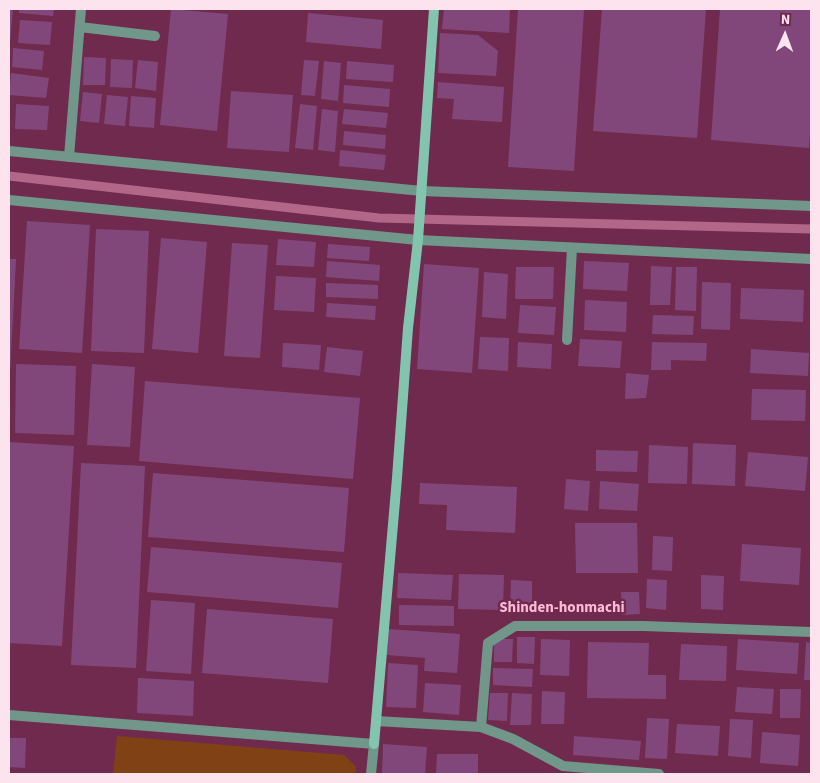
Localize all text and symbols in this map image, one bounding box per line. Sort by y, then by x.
north arrow [760,10,810,60]
text: N [781,10,791,30]
district label: Shinden-honmachi [499,600,625,618]

